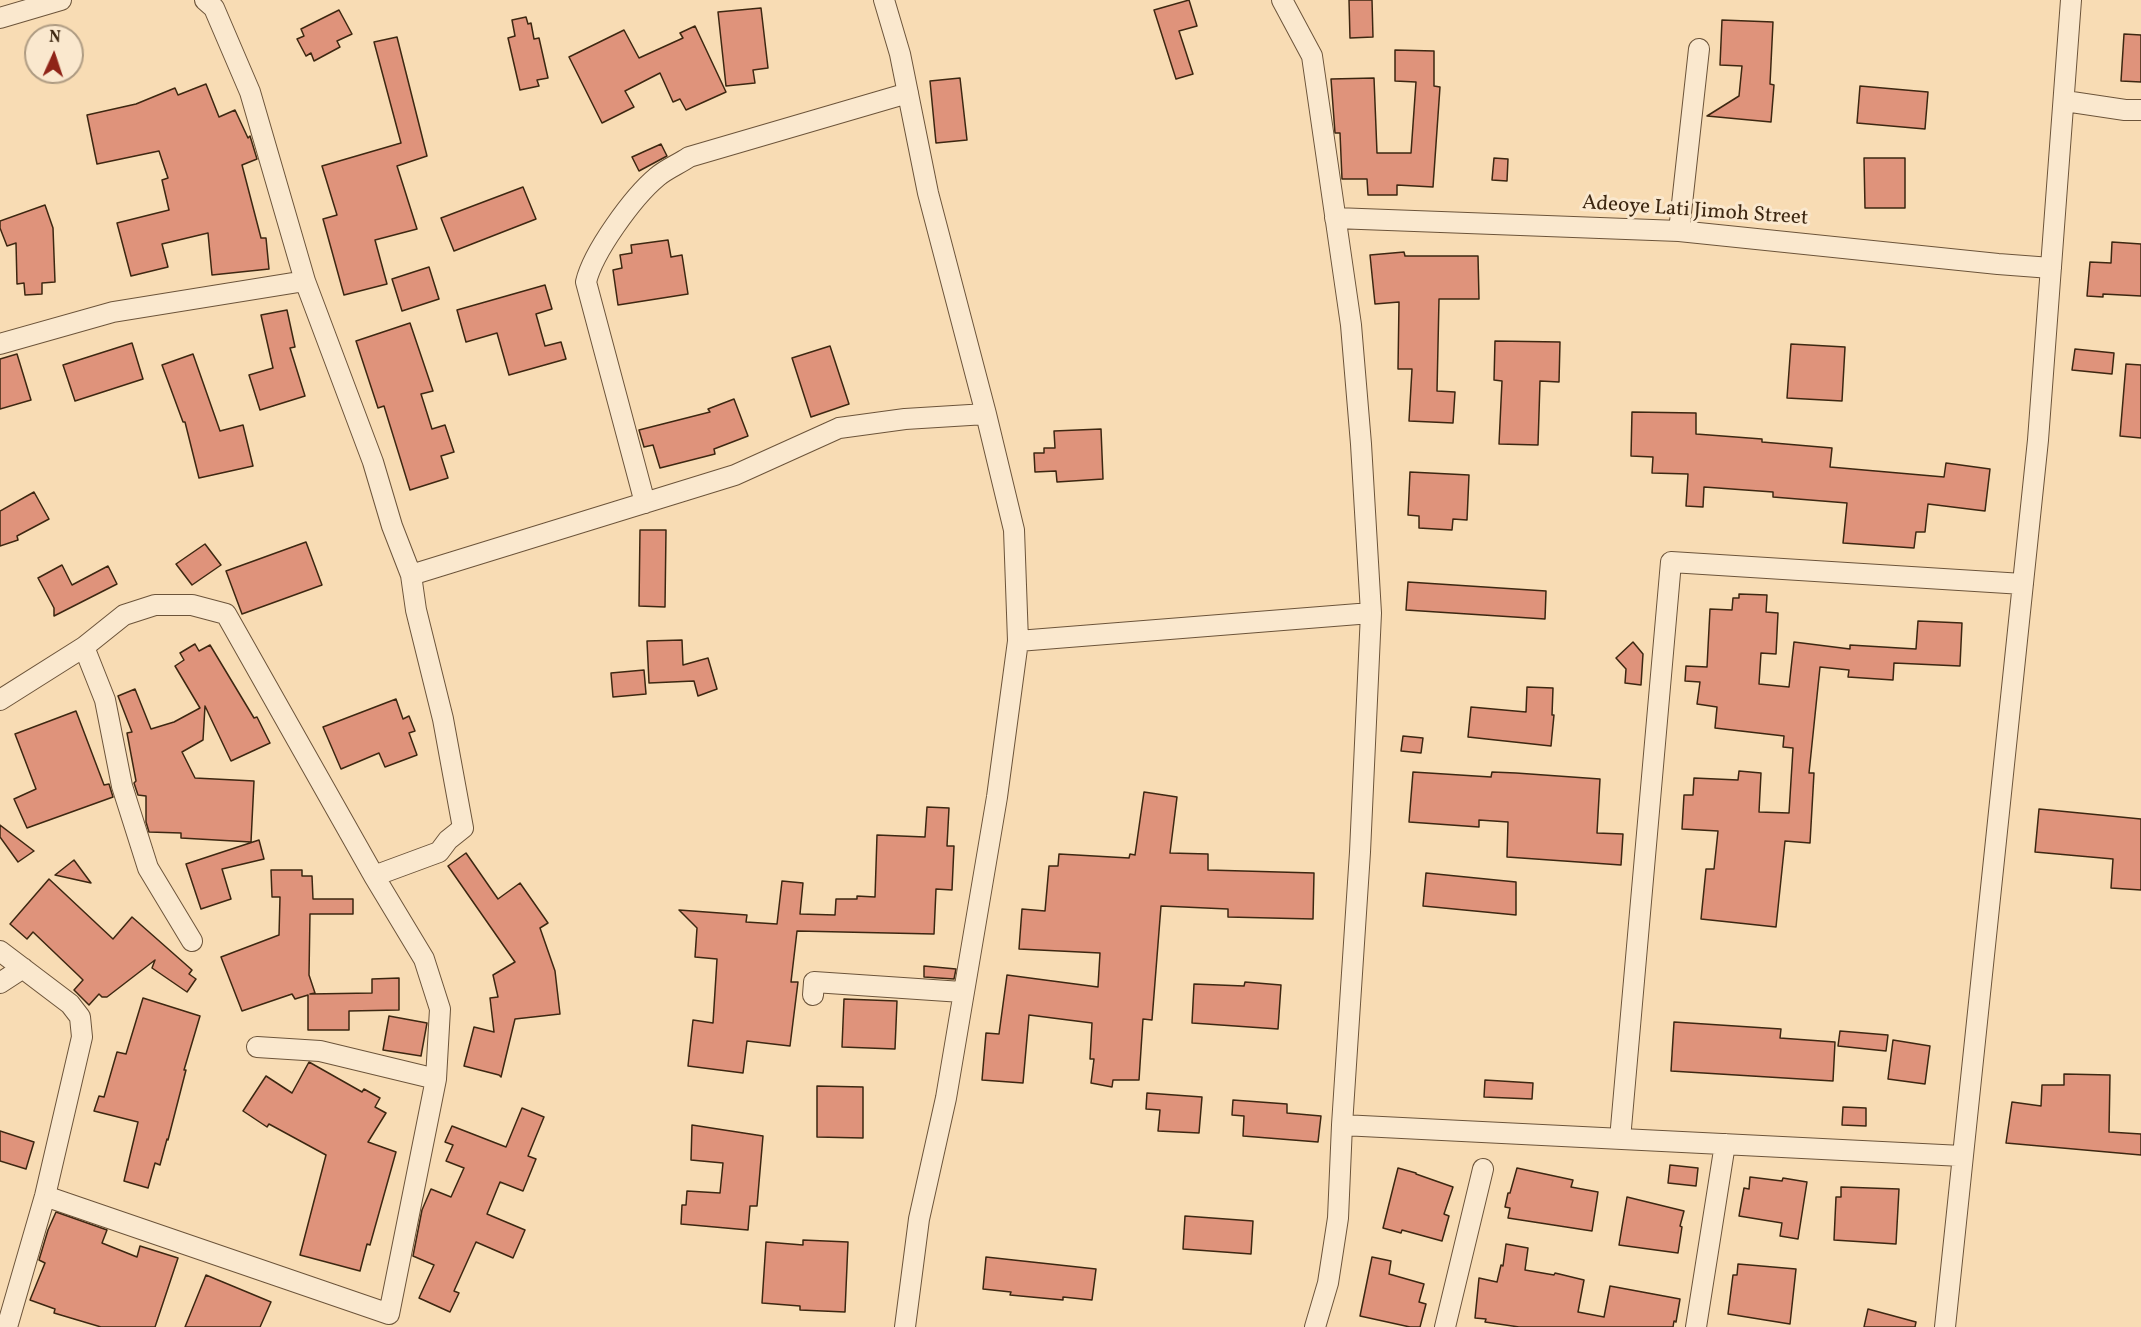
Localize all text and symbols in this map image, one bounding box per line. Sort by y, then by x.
north arrow [24,24,84,84]
text: N [48,27,61,49]
street label: Adeoye Lati Jimoh Street [1581,192,1809,232]

